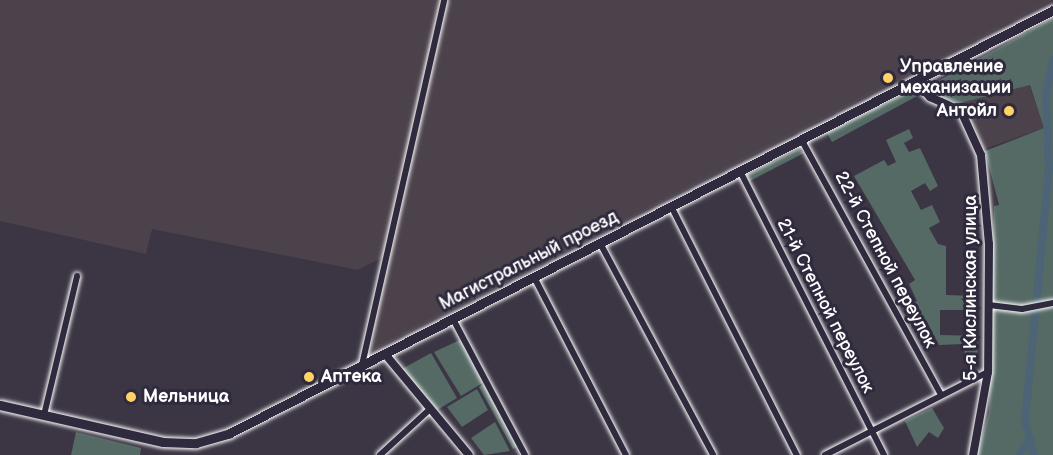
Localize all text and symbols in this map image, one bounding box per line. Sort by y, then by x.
place label: Управление механизации [900,57,1011,100]
marker: Управление механизации [881,71,895,85]
place label: Антойл [937,100,997,122]
marker: Антойл [1002,104,1016,118]
street label: 22-й Степной переулок [829,168,941,352]
street label: 5-я Кислинская улица [960,195,982,381]
street label: Магистральный проезд [436,206,622,316]
street label: 21-й Степной переулок [772,215,878,397]
place label: Аптека [321,366,381,388]
marker: Аптека [302,370,316,384]
place label: Мельница [143,386,229,408]
marker: Мельница [124,390,138,404]

